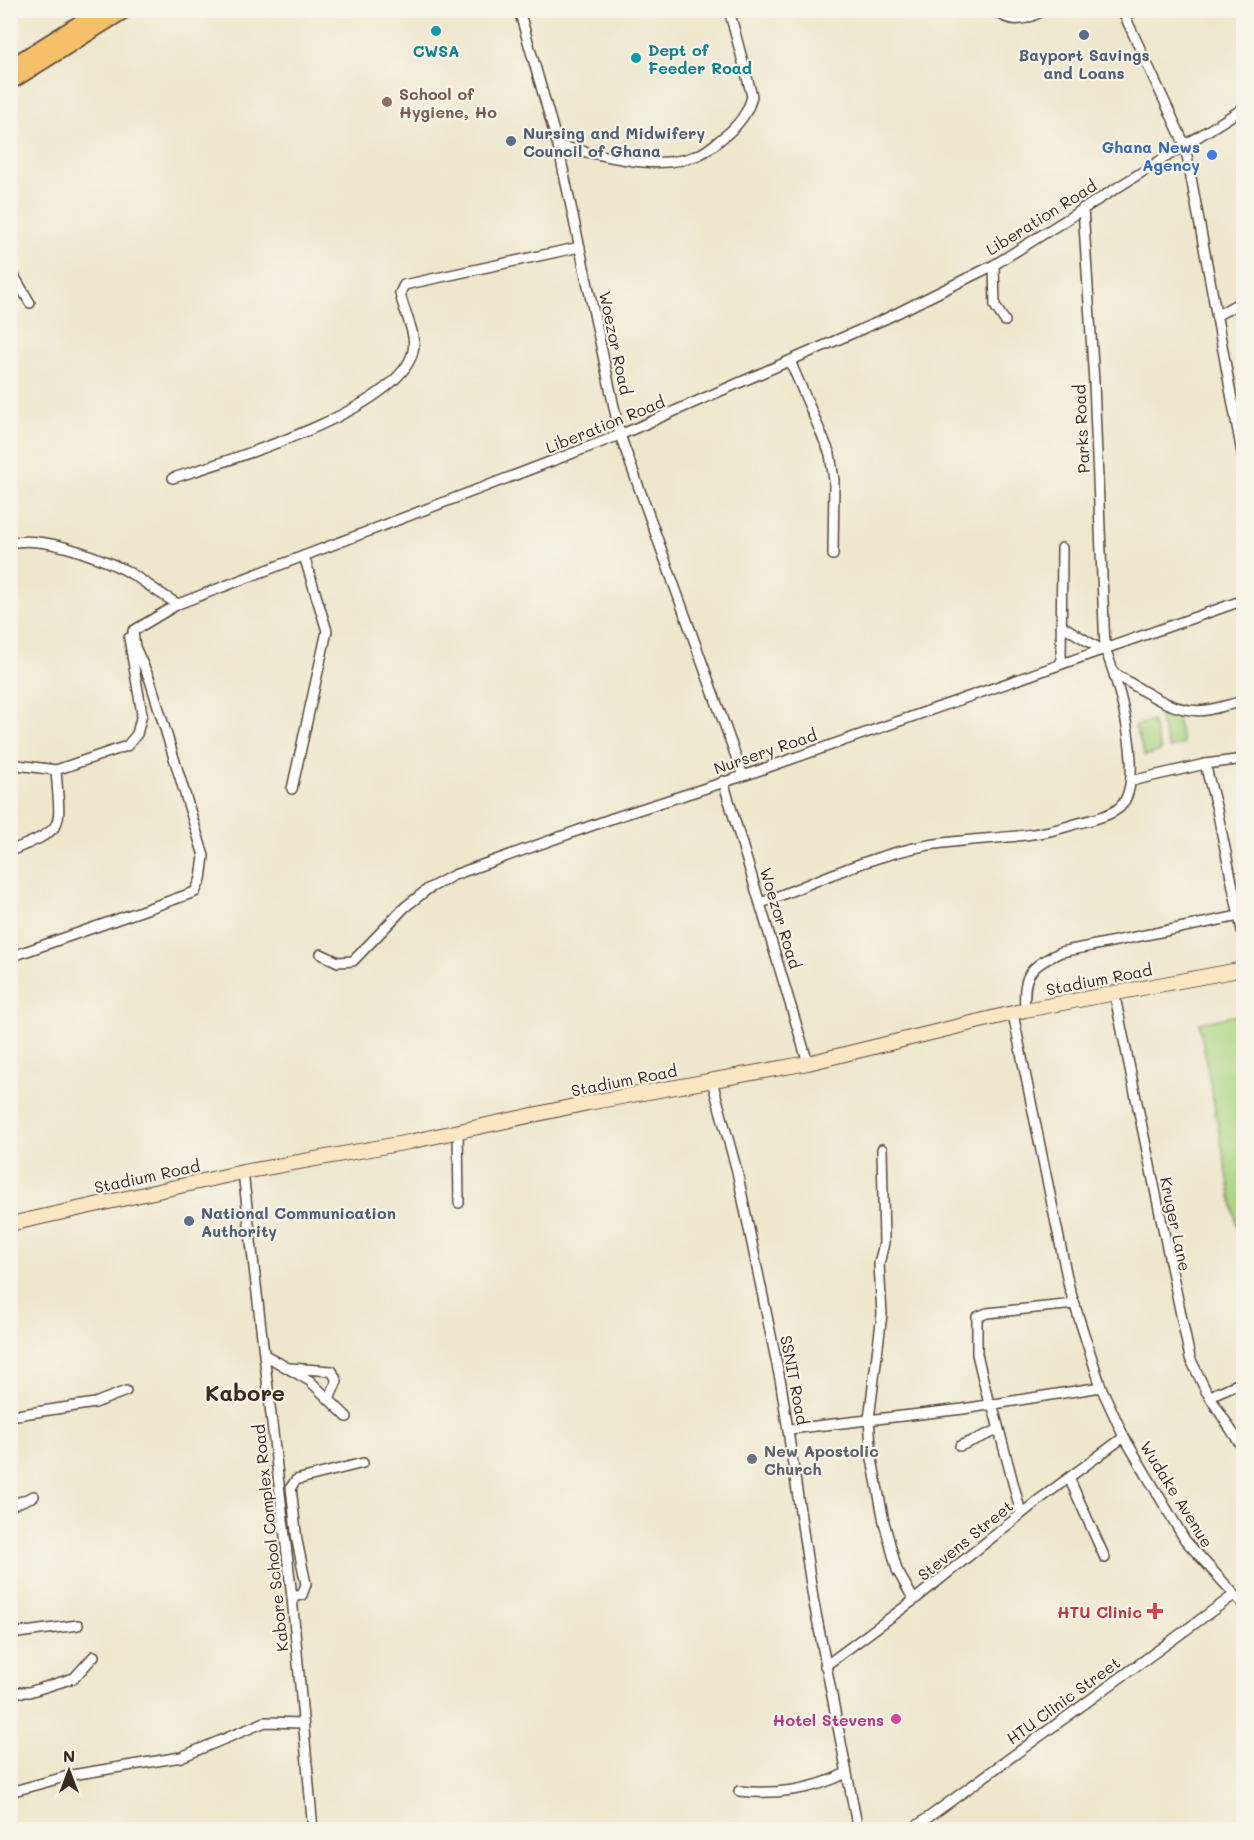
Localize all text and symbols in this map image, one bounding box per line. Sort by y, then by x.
marker: CWSA [429,24,443,38]
marker: Bayport Savings and Loans [1077,28,1091,42]
place label: Dept of Feeder Road [648,39,752,78]
place label: CWSA [413,40,459,61]
place label: Bayport Savings and Loans [1019,44,1149,83]
marker: Dept of Feeder Road [629,51,643,65]
place label: School of Hygiene, Ho [399,83,497,122]
marker: School of Hygiene, Ho [380,95,394,109]
place label: Nursing and Midwifery Council of Ghana [523,122,705,161]
marker: Nursing and Midwifery Council of Ghana [504,134,518,148]
place label: Ghana News Agency [1102,136,1200,175]
marker: Ghana News Agency [1205,148,1219,162]
street label: Liberation Road [982,175,1100,259]
street label: Woezor Road [595,290,637,396]
street label: Parks Road [1068,384,1094,474]
street label: Liberation Road [542,391,668,457]
street label: Nursery Road [711,724,819,778]
street label: Woezor Road [756,865,806,971]
street label: Stadium Road [1044,958,1154,1000]
street label: Stadium Road [569,1059,679,1101]
street label: Stadium Road [92,1155,202,1197]
street label: Kruger Lane [1156,1175,1196,1273]
place label: National Communication Authority [201,1202,396,1241]
marker: National Communication Authority [182,1214,196,1228]
street label: SSNIT Road [776,1333,814,1427]
district label: Kabore [205,1378,285,1407]
street label: Kabore School Complex Road [248,1423,292,1653]
street label: Wudake Avenue [1136,1437,1218,1551]
place label: New Apostolic Church [764,1440,879,1479]
marker: New Apostolic Church [745,1452,759,1466]
street label: Stevens Street [913,1495,1017,1585]
place label: HTU Clinic [1057,1601,1142,1622]
marker: HTU Clinic [1146,1602,1164,1620]
street label: HTU Clinic Street [1002,1652,1124,1748]
place label: Hotel Stevens [773,1709,884,1730]
marker: Hotel Stevens [889,1712,903,1726]
north arrow [39,1741,99,1801]
text: N [63,1745,75,1766]

